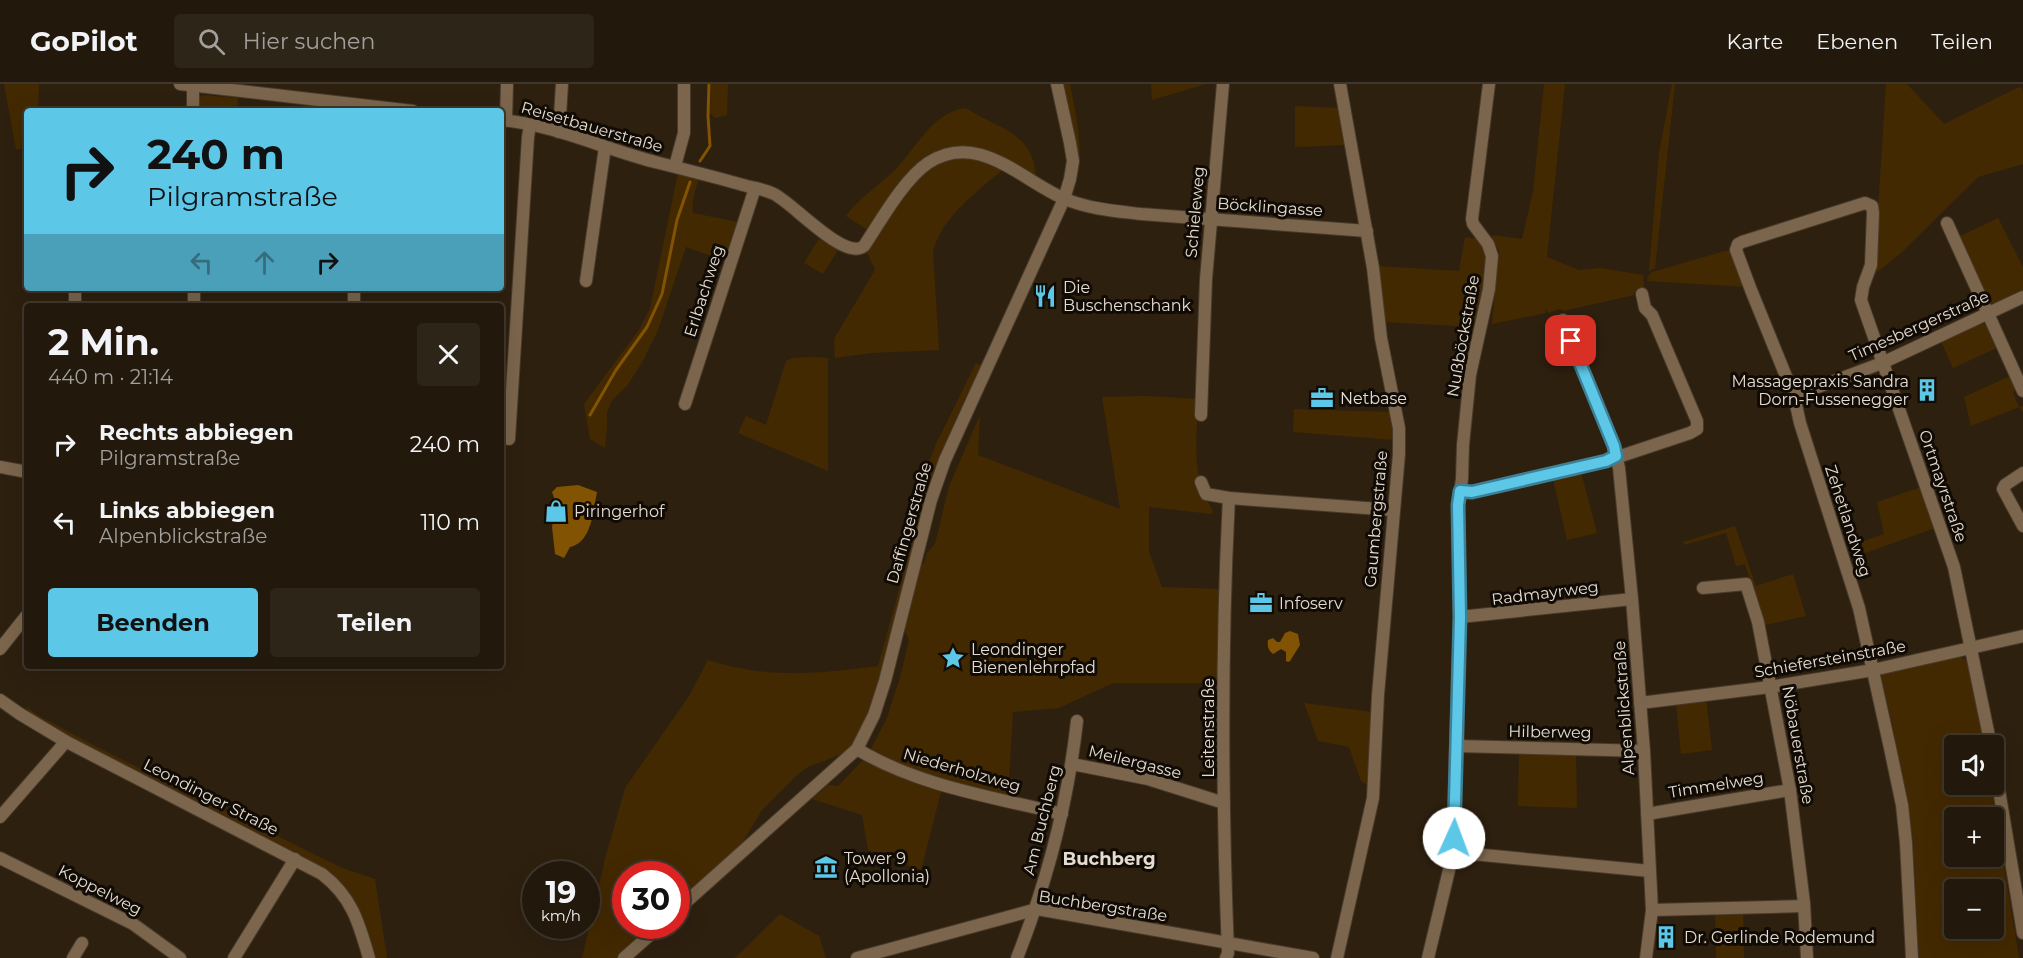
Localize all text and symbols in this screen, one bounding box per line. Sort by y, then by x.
search box [174,14,594,68]
text: GoPilot [30,24,138,58]
icon: search [195,25,228,58]
text: Hier suchen [243,28,375,55]
text: Karte [1727,29,1783,54]
text: Ebenen [1816,29,1898,54]
text: Teilen [1931,29,1993,54]
street label: Reisetbauerstraße [519,98,665,156]
text: 240 m [147,128,285,180]
icon: right [48,132,126,210]
street label: Schieleweg [1182,165,1208,259]
text: Pilgramstraße [147,180,338,213]
street label: Böcklingasse [1217,194,1323,220]
street label: Erlbachweg [680,243,728,339]
icon: left [185,246,218,279]
icon: ahead [248,246,281,279]
icon: right [311,246,344,279]
street label: Nußböckstraße [1443,274,1483,398]
place label: Die Buschenschank [1063,278,1192,315]
restaurant icon: Die Buschenschank [1032,283,1058,309]
street label: Timesbergerstraße [1846,287,1992,365]
pin [1545,315,1596,366]
text: 2 Min. [48,320,159,364]
button: close [417,323,480,386]
icon: arrive [1554,324,1587,357]
text: 440 m · 21:14 [48,365,173,389]
place label: Massagepraxis Sandra Dorn-Fussenegger [1732,372,1909,409]
building icon: Massagepraxis Sandra Dorn-Fussenegger [1914,377,1940,403]
office icon: Netbase [1309,385,1335,411]
place label: Netbase [1340,389,1407,408]
text: Rechts abbiegen [99,419,294,446]
street label: Ortmayrstraße [1915,427,1971,545]
icon: right [48,428,81,461]
text: 240 m [410,431,480,458]
text: Pilgramstraße [99,446,240,470]
street label: Gaumbergstraße [1361,450,1391,588]
street label: Daffingerstraße [883,460,935,586]
street label: Zehetlandweg [1821,463,1875,579]
text: Links abbiegen [99,497,275,524]
shop icon: Piringerhof [543,498,569,524]
place label: Piringerhof [574,502,665,521]
icon: left [48,506,81,539]
text: 110 m [420,509,480,536]
text: Alpenblickstraße [99,524,267,548]
street label: Radmayrweg [1490,577,1600,609]
button: Beenden [48,588,258,657]
button: Teilen [270,588,480,657]
office icon: Infoserv [1248,590,1274,616]
place label: Infoserv [1279,594,1343,613]
street label: Schiefersteinstraße [1753,636,1907,682]
place label: Leondinger Bienenlehrpfad [971,640,1096,677]
street label: Alpenblickstraße [1610,640,1638,776]
place icon: Leondinger Bienenlehrpfad [940,645,966,671]
street label: Leitenstraße [1199,678,1218,778]
street label: Nöbauerstraße [1778,684,1818,806]
street label: Hilberweg [1508,722,1592,742]
map controls [1944,735,2004,939]
button: sound [1944,735,2004,795]
street label: Meilergasse [1087,741,1183,783]
street label: Niederholzweg [901,744,1023,796]
street label: Leondinger Straße [140,755,282,839]
street label: Am Buchberg [1019,763,1065,877]
street label: Timmelweg [1667,768,1765,802]
position arrow [1422,806,1486,870]
button: + [1944,807,2004,867]
district label: Buchberg [1062,848,1156,870]
place label: Tower 9 (Apollonia) [844,849,930,886]
museum icon: Tower 9 (Apollonia) [813,854,839,880]
street label: Koppelweg [55,861,145,919]
speed limit sign: 30 [612,861,690,939]
text: 19 [546,874,576,911]
button: − [1944,879,2004,939]
street label: Buchbergstraße [1037,886,1169,926]
text: km/h [541,906,581,925]
building icon: Dr. Gerlinde Rodemund [1653,924,1679,950]
place label: Dr. Gerlinde Rodemund [1684,928,1875,947]

